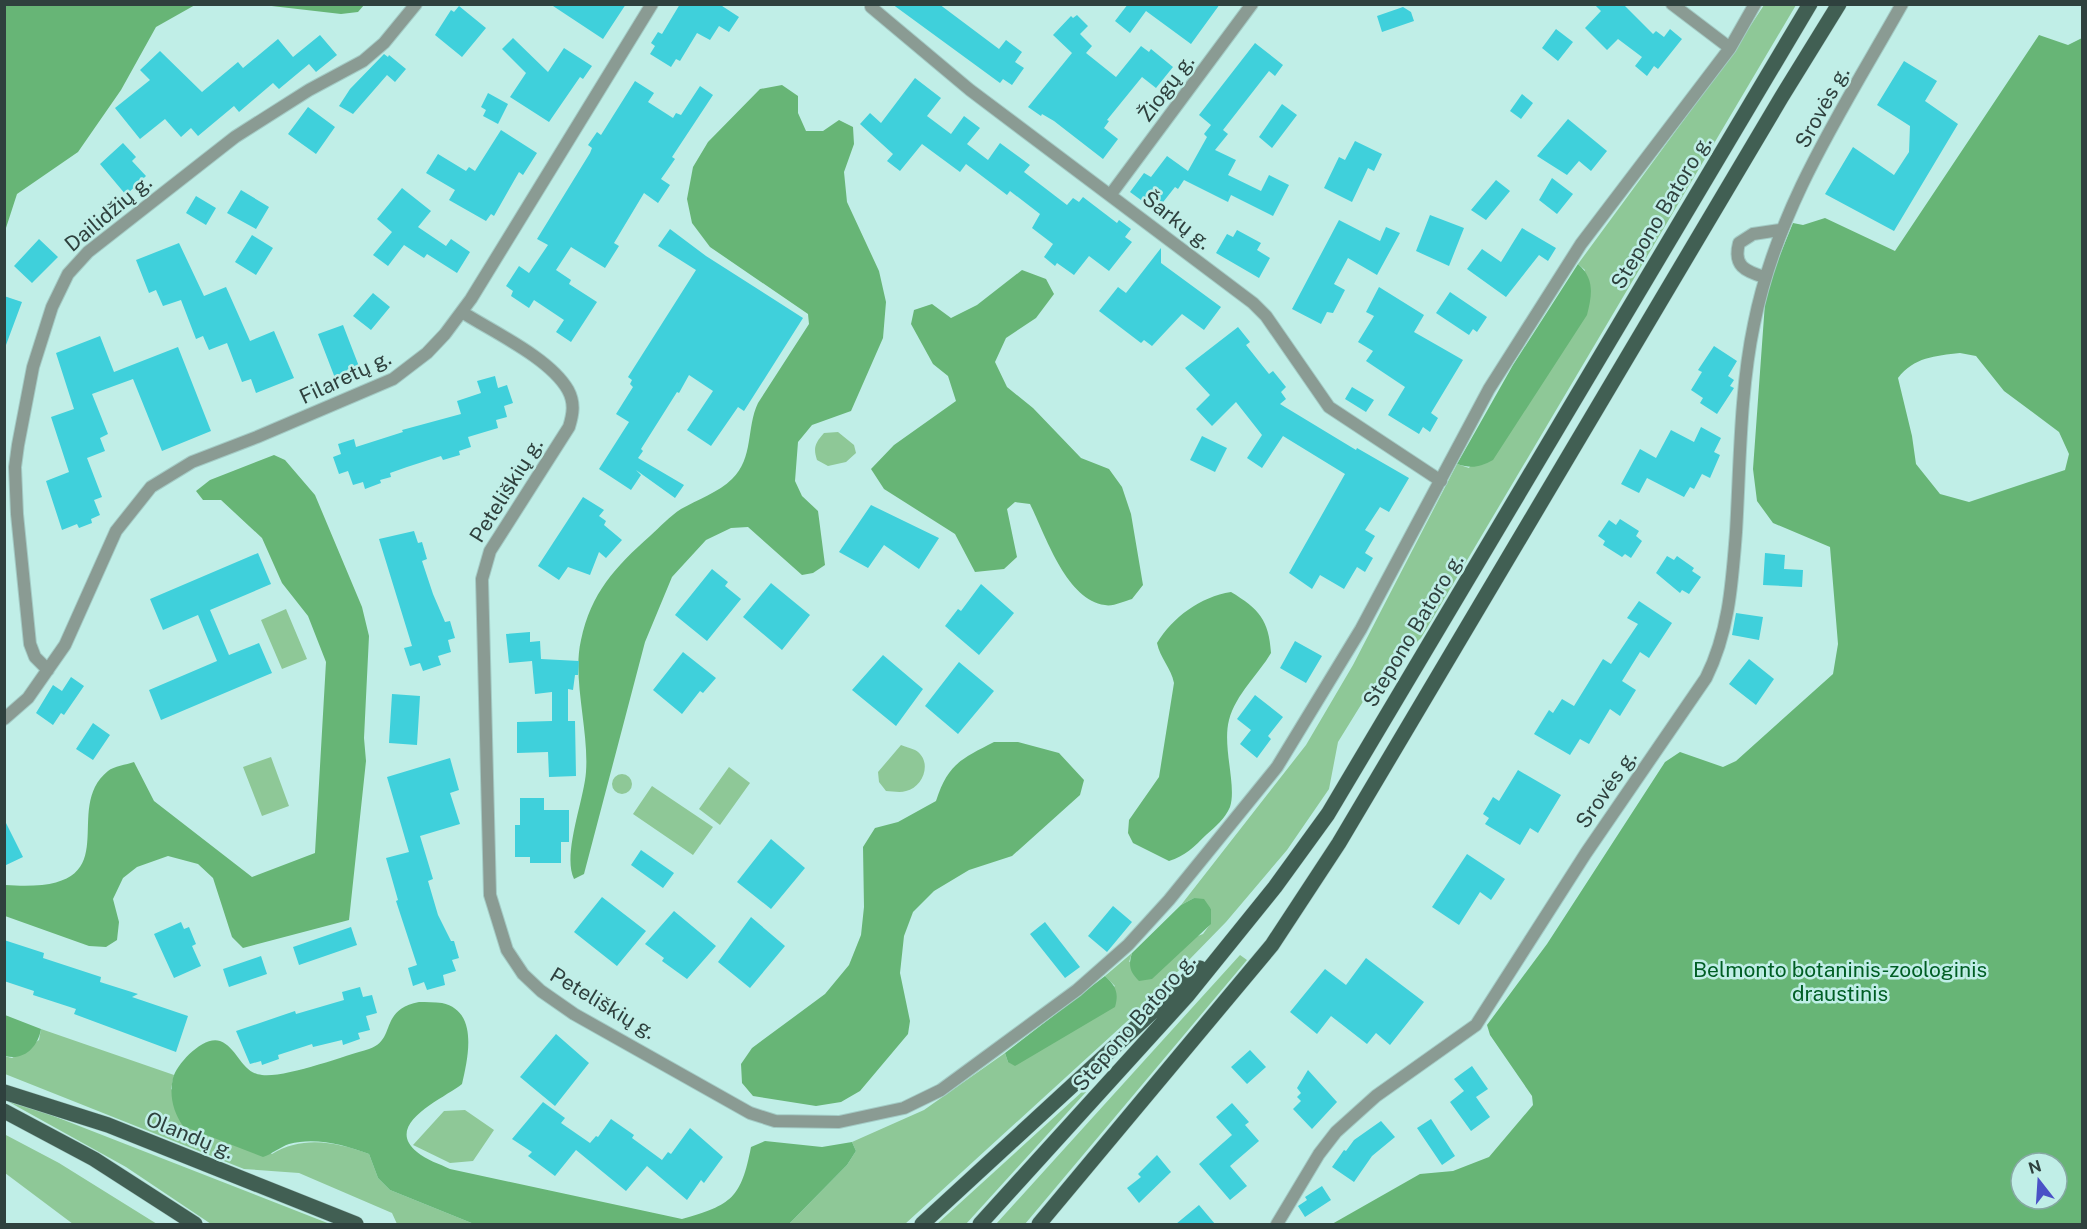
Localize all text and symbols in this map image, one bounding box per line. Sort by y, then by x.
street label: Žiogų g. [1133,49,1199,127]
street label: Srovės g. [1789,62,1855,152]
street label: Stepono Batoro g. [1605,131,1717,293]
street label: Dailidžių g. [59,169,157,257]
street label: Šarkų g. [1138,185,1216,255]
street label: Filaretų g. [295,345,395,409]
street label: Peteliškių g. [464,433,548,547]
street label: Stepono Batoro g. [1357,549,1469,711]
street label: Srovės g. [1570,745,1642,833]
street label: Stepono Batoro g. [1067,948,1201,1096]
park label: Belmonto botaninis-zoologinis draustinis [1693,957,1987,1006]
street label: Peteliškių g. [546,962,660,1044]
street label: Olandų g. [142,1106,238,1164]
north arrow [2009,1151,2069,1211]
text: N [2026,1156,2044,1178]

